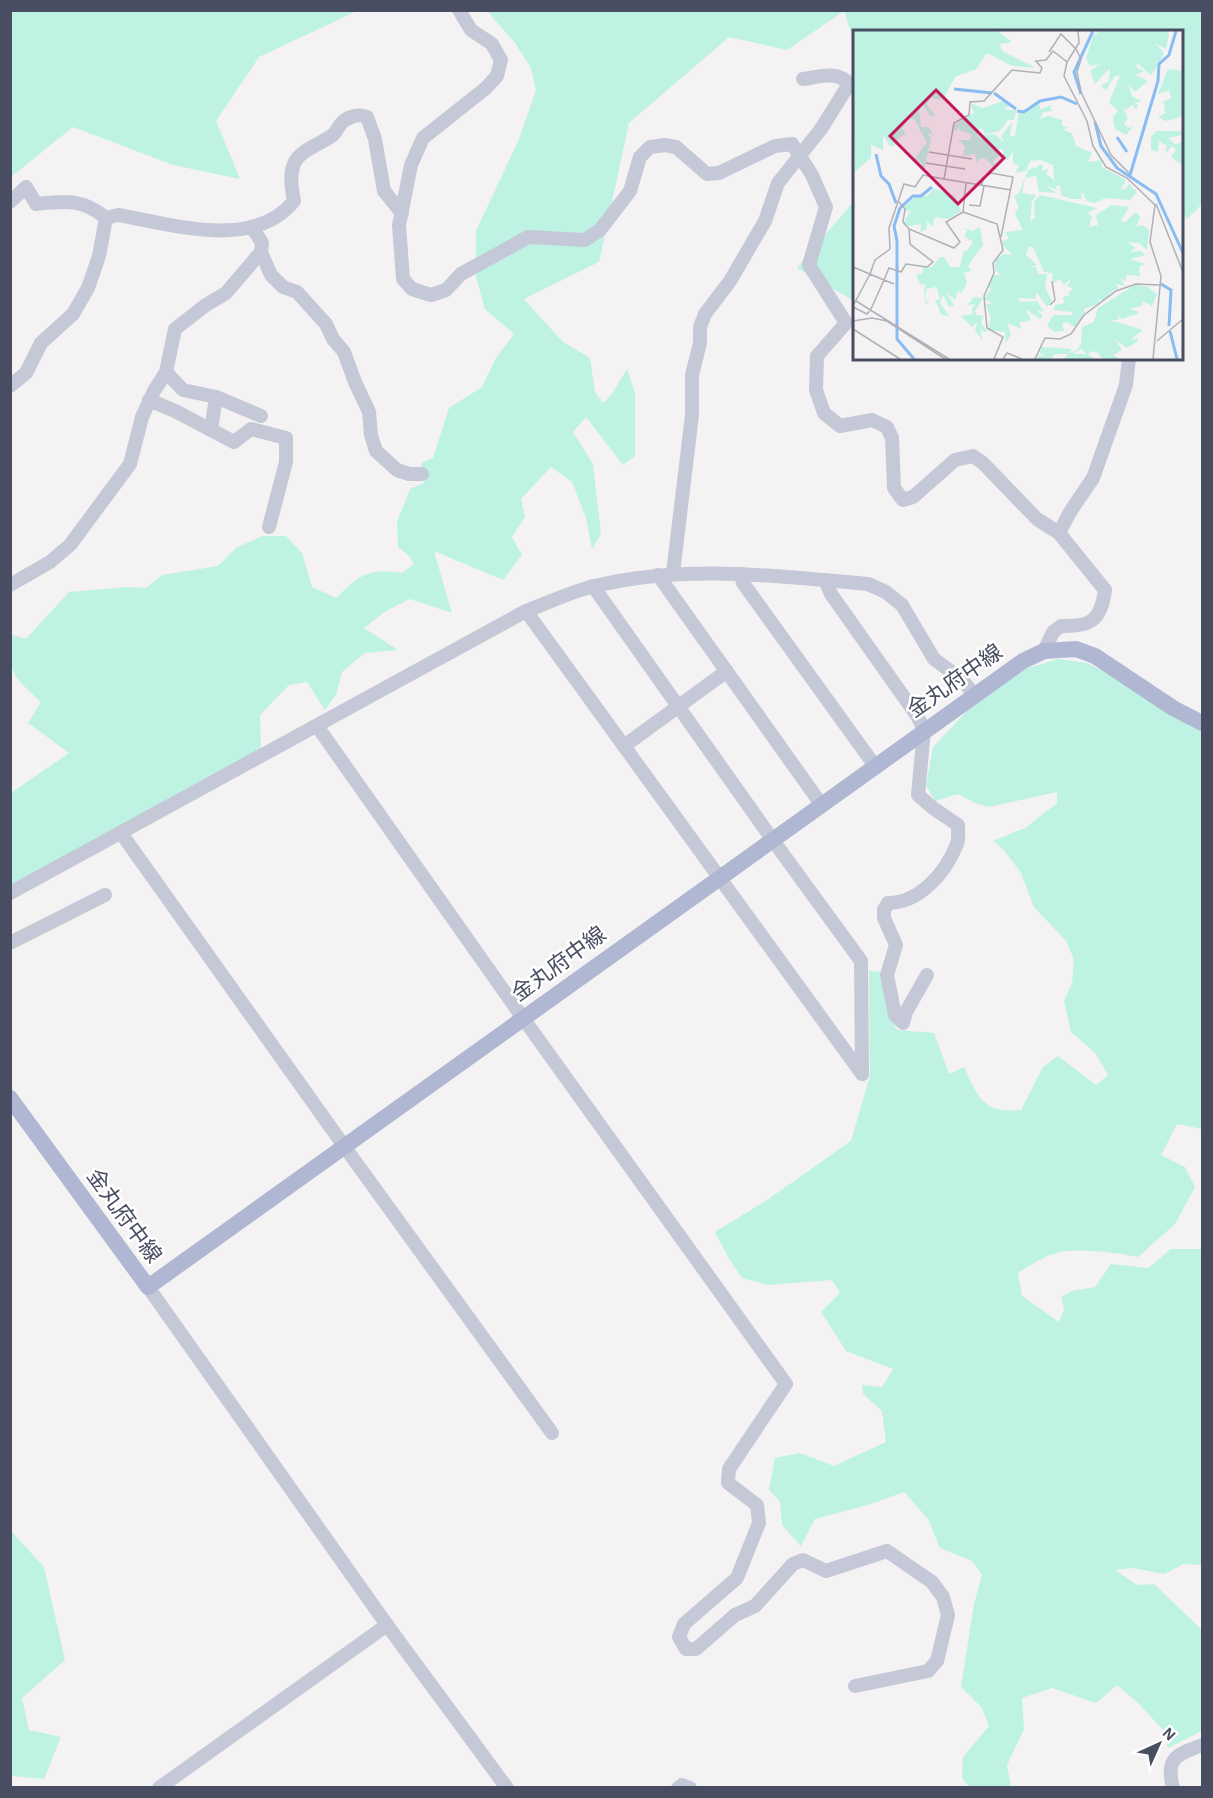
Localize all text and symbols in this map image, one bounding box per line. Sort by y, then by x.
inset map [853,30,1183,360]
street label: 金丸府中線 [903,640,1006,722]
street label: 金丸府中線 [507,922,610,1005]
street label: 金丸府中線 [83,1164,166,1267]
north arrow [1129,1714,1189,1774]
text: N [1159,1725,1178,1744]

